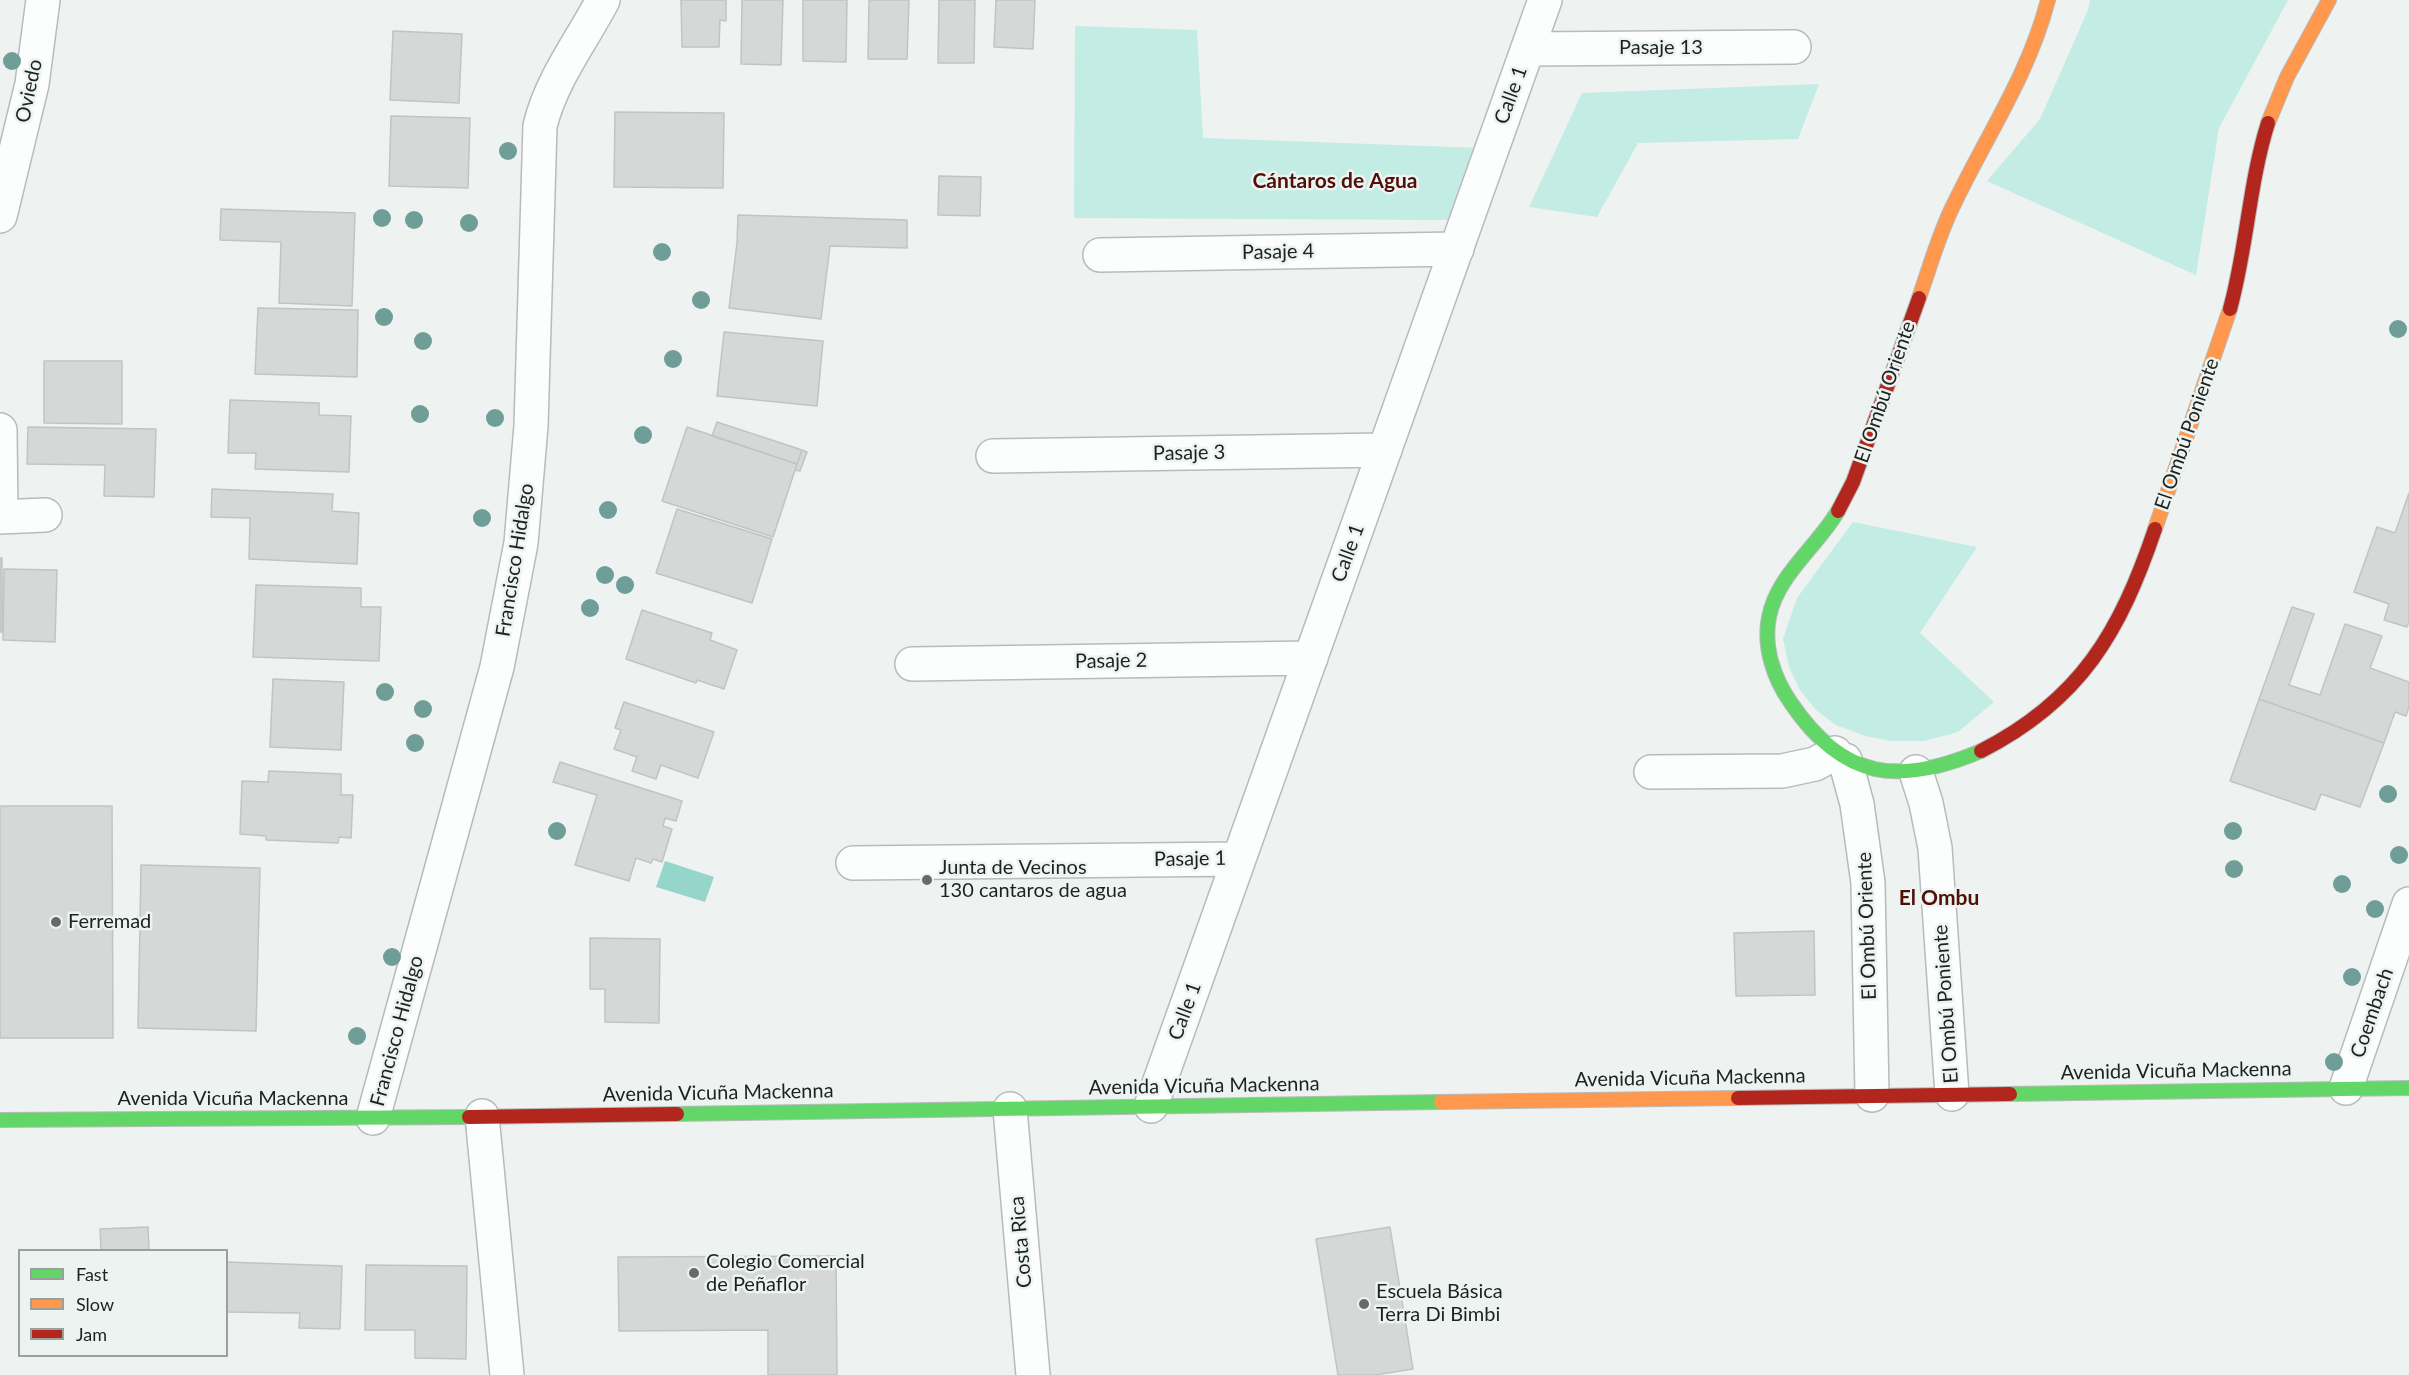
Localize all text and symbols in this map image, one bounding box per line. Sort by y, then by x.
street label: Pasaje 13 [1619,36,1703,60]
street label: Oviedo [11,57,47,125]
street label: Calle 1 [1489,63,1533,127]
district label: Cántaros de Agua [1252,168,1418,194]
street label: Pasaje 4 [1242,239,1314,265]
street label: El Ombú Oriente [1850,318,1920,466]
street label: El Ombú Poniente [2150,355,2224,513]
street label: Pasaje 3 [1153,440,1225,466]
street label: Francisco Hidalgo [491,482,539,638]
street label: Calle 1 [1326,521,1370,585]
street label: Pasaje 2 [1075,648,1147,674]
street label: Pasaje 1 [1154,846,1226,872]
street label: El Ombú Oriente [1852,852,1882,1000]
place label: Junta de Vecinos 130 cantaros de agua [939,856,1127,903]
marker: Junta de Vecinos 130 cantaros de agua [920,873,934,887]
district label: El Ombu [1899,885,1979,911]
place label: Ferremad [68,910,151,934]
marker: Ferremad [49,915,63,929]
street label: El Ombú Poniente [1928,924,1964,1084]
street label: Francisco Hidalgo [365,953,429,1109]
street label: Coembach [2345,965,2399,1061]
street label: Calle 1 [1163,979,1207,1043]
street label: Avenida Vicuña Mackenna [2060,1057,2292,1085]
street label: Avenida Vicuña Mackenna [1574,1064,1806,1092]
street label: Avenida Vicuña Mackenna [1088,1072,1320,1100]
street label: Avenida Vicuña Mackenna [602,1079,834,1107]
street label: Avenida Vicuña Mackenna [118,1087,348,1111]
street label: Costa Rica [1005,1195,1037,1289]
legend [18,1249,228,1357]
place label: Colegio Comercial de Peñaflor [706,1250,865,1297]
text: Fast [76,1263,108,1285]
marker: Colegio Comercial de Peñaflor [687,1266,701,1280]
place label: Escuela Básica Terra Di Bimbi [1376,1280,1503,1327]
text: Slow [76,1293,114,1315]
marker: Escuela Básica Terra Di Bimbi [1357,1297,1371,1311]
text: Jam [76,1323,107,1345]

